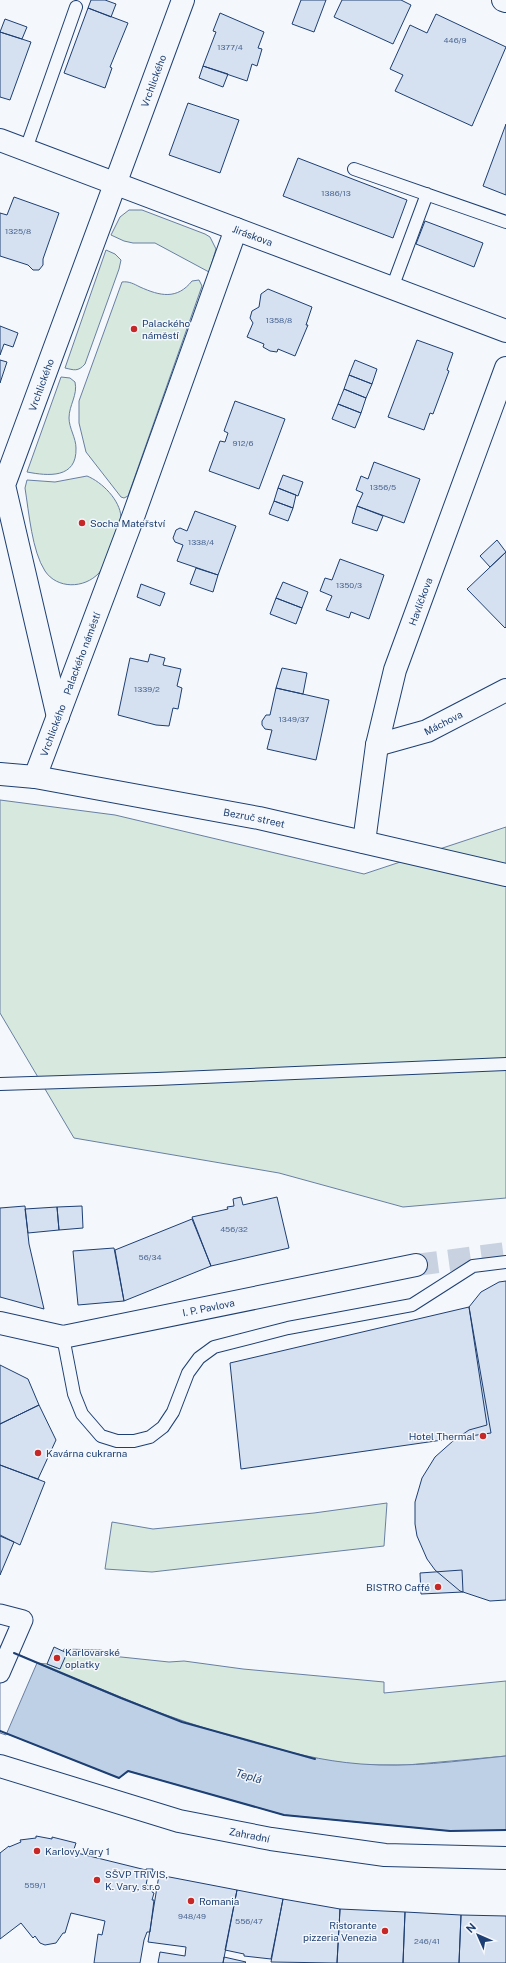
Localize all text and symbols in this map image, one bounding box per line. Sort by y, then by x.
house number: 446/9 [444,35,466,45]
house number: 1377/4 [217,42,243,52]
street label: Vrchlického [138,53,168,109]
house number: 1386/13 [321,188,351,198]
street label: Jiráskova [231,222,274,248]
house number: 1325/8 [5,226,31,236]
house number: 1358/8 [266,315,292,325]
place label: Palackého náměstí [142,317,190,341]
marker: Palackého náměstí [129,324,139,334]
street label: Vrchlického [26,357,56,413]
house number: 912/6 [233,438,253,448]
house number: 1356/5 [370,482,396,492]
place label: Socha Mateřství [90,517,166,529]
marker: Socha Mateřství [77,518,87,528]
house number: 1338/4 [188,537,214,547]
street label: Havlíčkova [406,576,434,627]
house number: 1350/3 [336,580,362,590]
street label: Palackého náměstí [61,610,103,696]
house number: 1339/2 [134,684,160,694]
street label: Vrchlického [37,702,68,758]
street label: Máchova [422,708,464,738]
house number: 1349/37 [279,714,310,724]
street label: Bezruč street [222,806,286,830]
house number: 456/32 [220,1224,248,1234]
house number: 56/34 [139,1252,161,1262]
street label: I. P. Pavlova [181,1296,236,1318]
place label: Hotel Thermal [409,1430,475,1442]
marker: Hotel Thermal [478,1431,488,1441]
place label: Kavárna cukrarna [46,1447,127,1459]
marker: Kavárna cukrarna [33,1448,43,1458]
place label: BISTRO Caffé [366,1581,430,1593]
marker: BISTRO Caffé [433,1582,443,1592]
place label: Karlovarské oplatky [65,1646,120,1670]
marker: Karlovarské oplatky [52,1653,62,1663]
water label: Teplá [234,1767,264,1785]
street label: Zahradní [228,1825,271,1845]
place label: Karlovy Vary 1 [45,1845,110,1857]
marker: Karlovy Vary 1 [32,1846,42,1856]
place label: SŠVP TRIVIS, K. Vary, s.r.o [105,1868,168,1892]
marker: SŠVP TRIVIS, K. Vary, s.r.o [92,1875,102,1885]
house number: 559/1 [24,1880,46,1890]
place label: Romania [199,1895,239,1907]
marker: Romania [186,1896,196,1906]
house number: 948/49 [178,1911,206,1921]
north arrow [458,1915,498,1955]
house number: 556/47 [235,1916,263,1926]
place label: Ristorante pizzeria Venezia [303,1919,377,1943]
text: N [464,1921,478,1935]
marker: Ristorante pizzeria Venezia [380,1926,390,1936]
house number: 246/41 [414,1936,440,1946]

